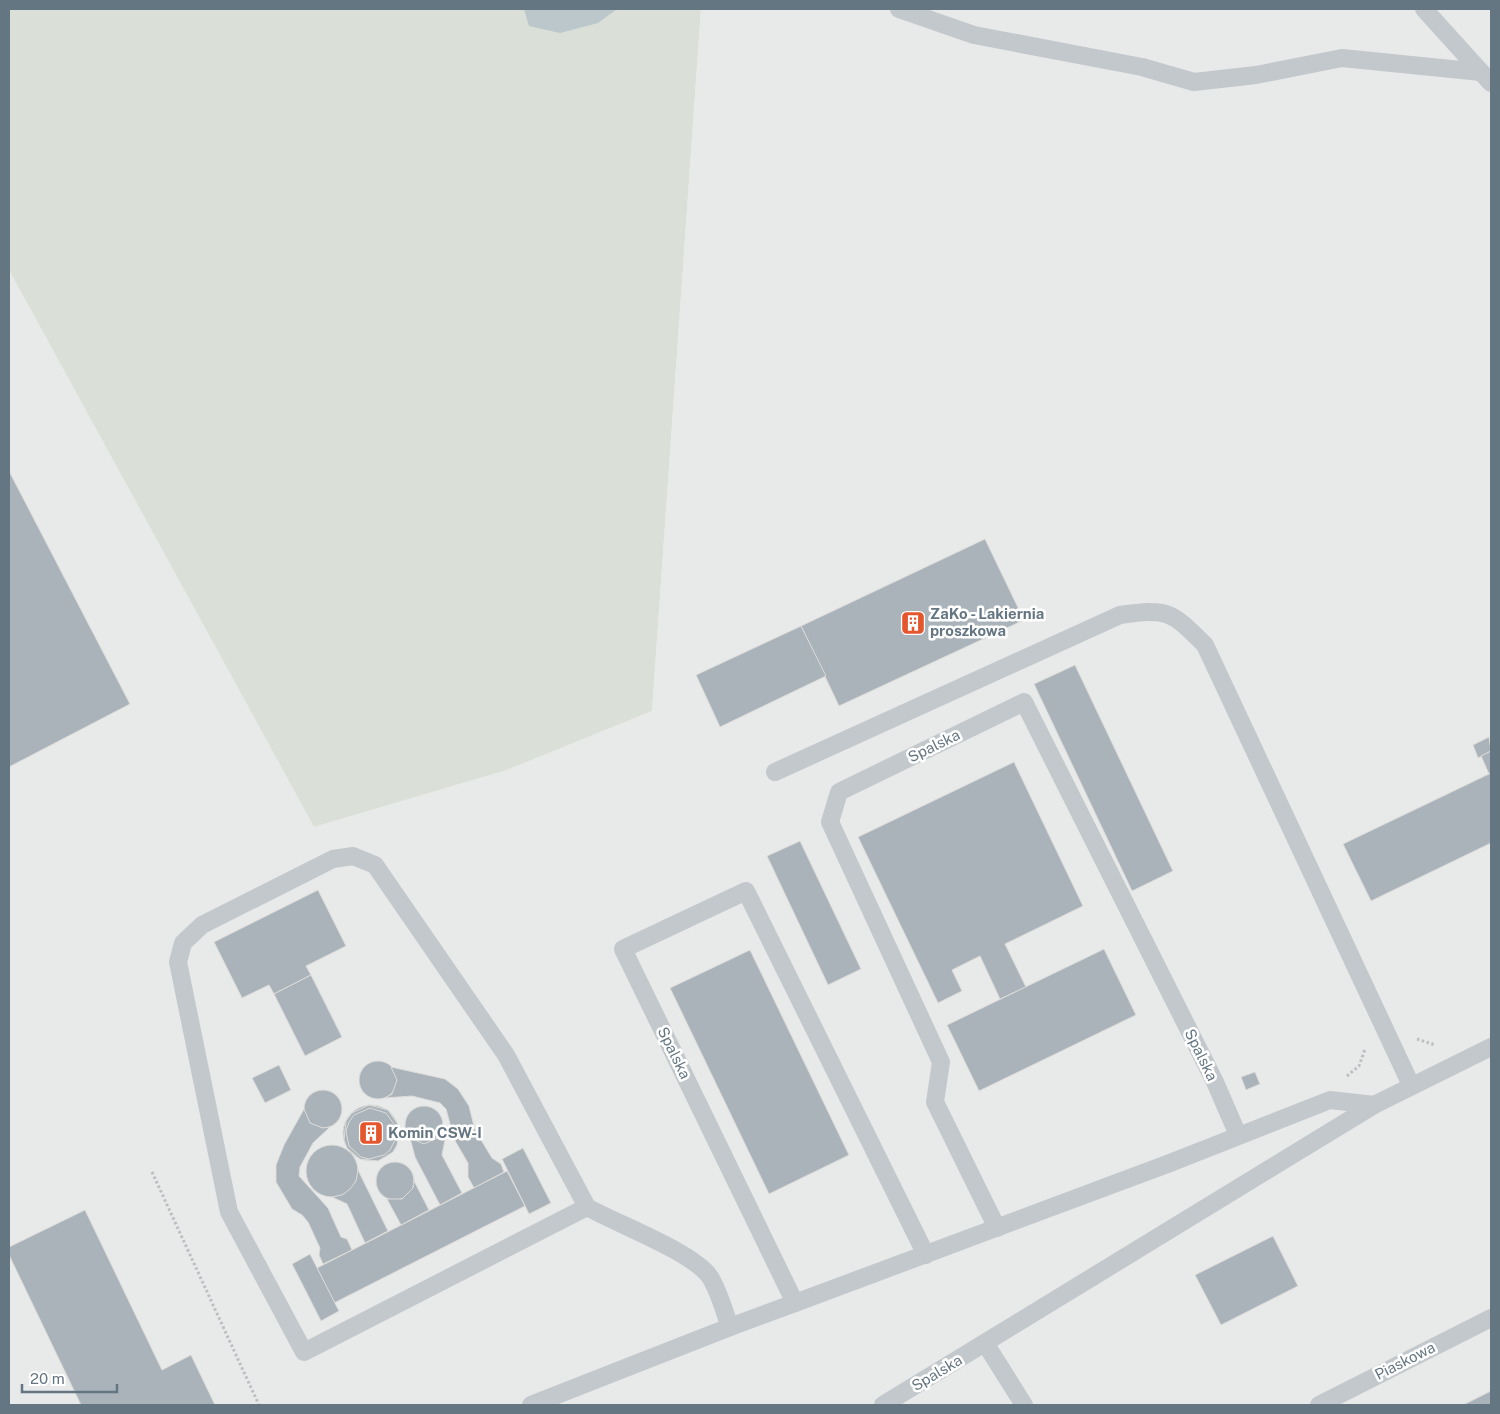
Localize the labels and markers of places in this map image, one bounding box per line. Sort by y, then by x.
place label: ZaKo - Lakiernia proszkowa [930,605,1044,639]
building icon: ZaKo - Lakiernia proszkowa [900,610,926,636]
building icon: Komin CSW-I [358,1120,384,1146]
place label: Komin CSW-I [388,1124,482,1141]

